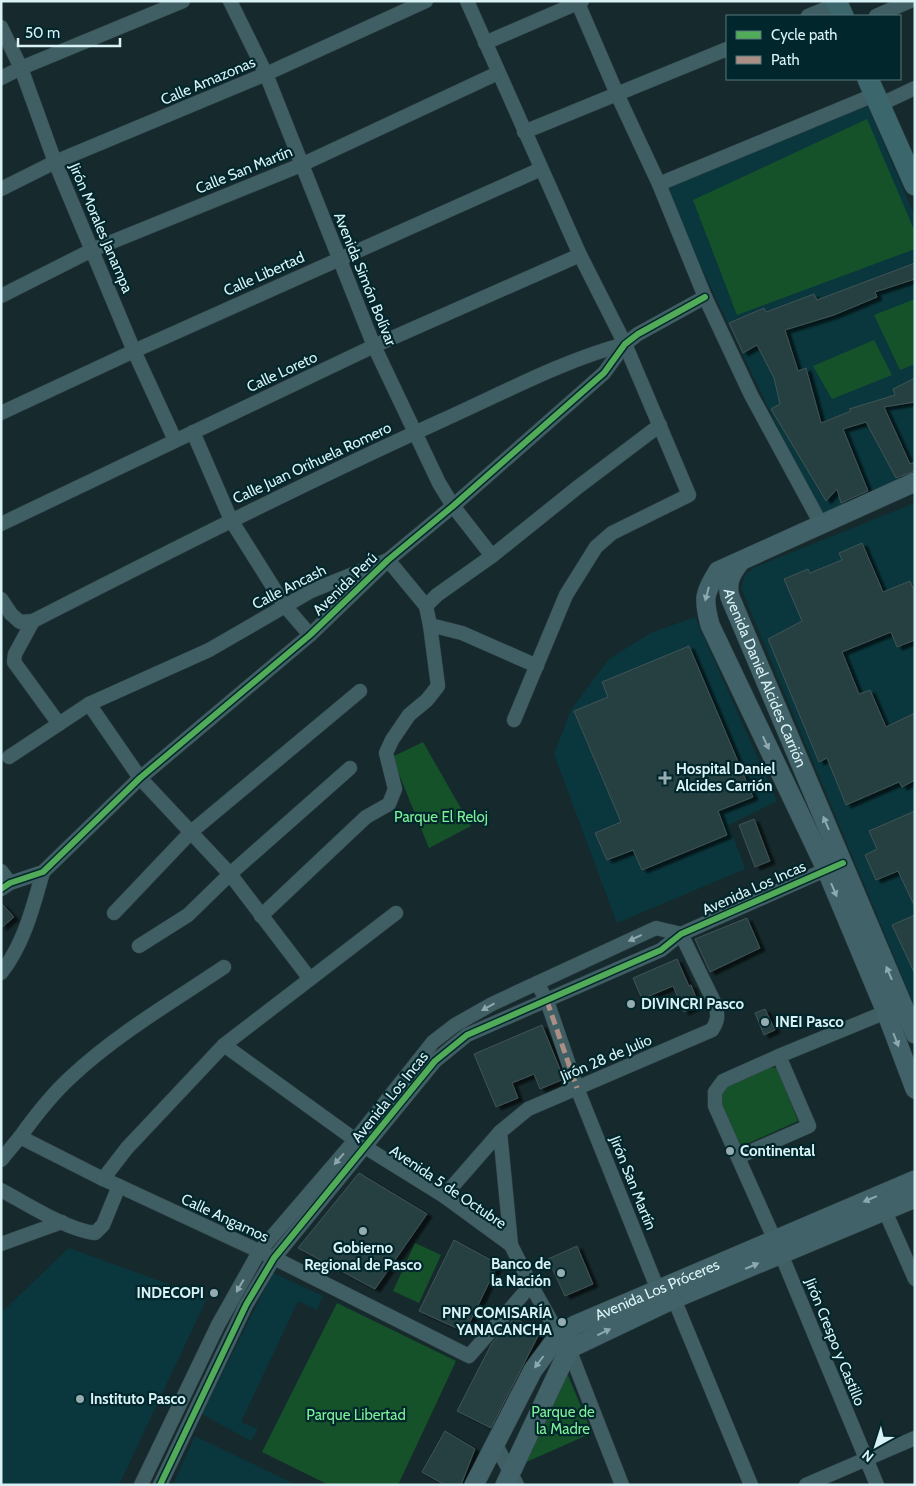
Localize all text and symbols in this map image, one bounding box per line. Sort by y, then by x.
scale bar [18,15,120,47]
legend [726,15,901,80]
text: 50 m [25,24,60,42]
text: Cycle path [771,26,837,44]
text: Path [771,51,800,69]
street label: Calle Amazonas [158,53,258,109]
street label: Calle San Martín [193,142,295,198]
street label: Jirón Morales Janampa [65,159,137,296]
street label: Avenida Simón Bolívar [330,210,400,349]
street label: Calle Libertad [221,248,307,300]
street label: Calle Loreto [244,348,320,396]
street label: Calle Juan Orihuela Romero [230,418,394,508]
street label: Avenida Perú [309,549,381,619]
street label: Calle Ancash [249,561,329,613]
one-way arrow [703,586,711,601]
street label: Avenida Daniel Alcides Carrión [720,587,810,770]
one-way arrow [762,735,770,750]
place label: Hospital Daniel Alcides Carrión [676,760,776,795]
marker: Hospital Daniel Alcides Carrión [658,771,672,785]
park label: Parque El Reloj [394,808,488,826]
one-way arrow [822,816,830,830]
street label: Avenida Los Incas [699,857,809,919]
one-way arrow [831,883,839,897]
one-way arrow [628,934,642,942]
one-way arrow [885,966,893,980]
place label: DIVINCRI Pasco [641,995,745,1013]
marker: DIVINCRI Pasco [625,998,637,1010]
one-way arrow [480,1003,495,1011]
place label: INEI Pasco [775,1013,844,1031]
marker: INEI Pasco [759,1016,771,1028]
street label: Jirón 28 de Julio [557,1031,654,1086]
one-way arrow [892,1033,900,1048]
street label: Avenida Los Incas [348,1048,432,1146]
street label: Jirón San Martín [606,1132,660,1233]
street label: Avenida 5 de Octubre [386,1141,510,1233]
place label: Continental [740,1142,815,1160]
marker: Continental [724,1145,736,1157]
one-way arrow [334,1152,345,1165]
street label: Calle Angamos [178,1190,272,1246]
one-way arrow [862,1195,877,1203]
marker: Gobierno Regional de Pasco [357,1225,369,1237]
place label: Gobierno Regional de Pasco [304,1239,422,1274]
place label: Banco de la Nación [491,1255,551,1290]
street label: Avenida Los Próceres [592,1256,722,1324]
one-way arrow [745,1262,760,1270]
marker: Banco de la Nación [555,1267,567,1279]
street label: Jirón Crespo y Castillo [801,1275,869,1408]
one-way arrow [235,1280,244,1293]
place label: INDECOPI [136,1284,204,1302]
marker: INDECOPI [208,1287,220,1299]
place label: PNP COMISARÍA YANACANCHA [442,1303,553,1339]
marker: PNP COMISARÍA YANACANCHA [556,1316,568,1328]
one-way arrow [597,1328,611,1336]
one-way arrow [534,1355,545,1368]
place label: Instituto Pasco [90,1390,186,1408]
marker: Instituto Pasco [74,1393,86,1405]
park label: Parque de la Madre [531,1403,595,1438]
park label: Parque Libertad [306,1406,406,1424]
north arrow [851,1421,901,1471]
text: N [858,1446,877,1466]

